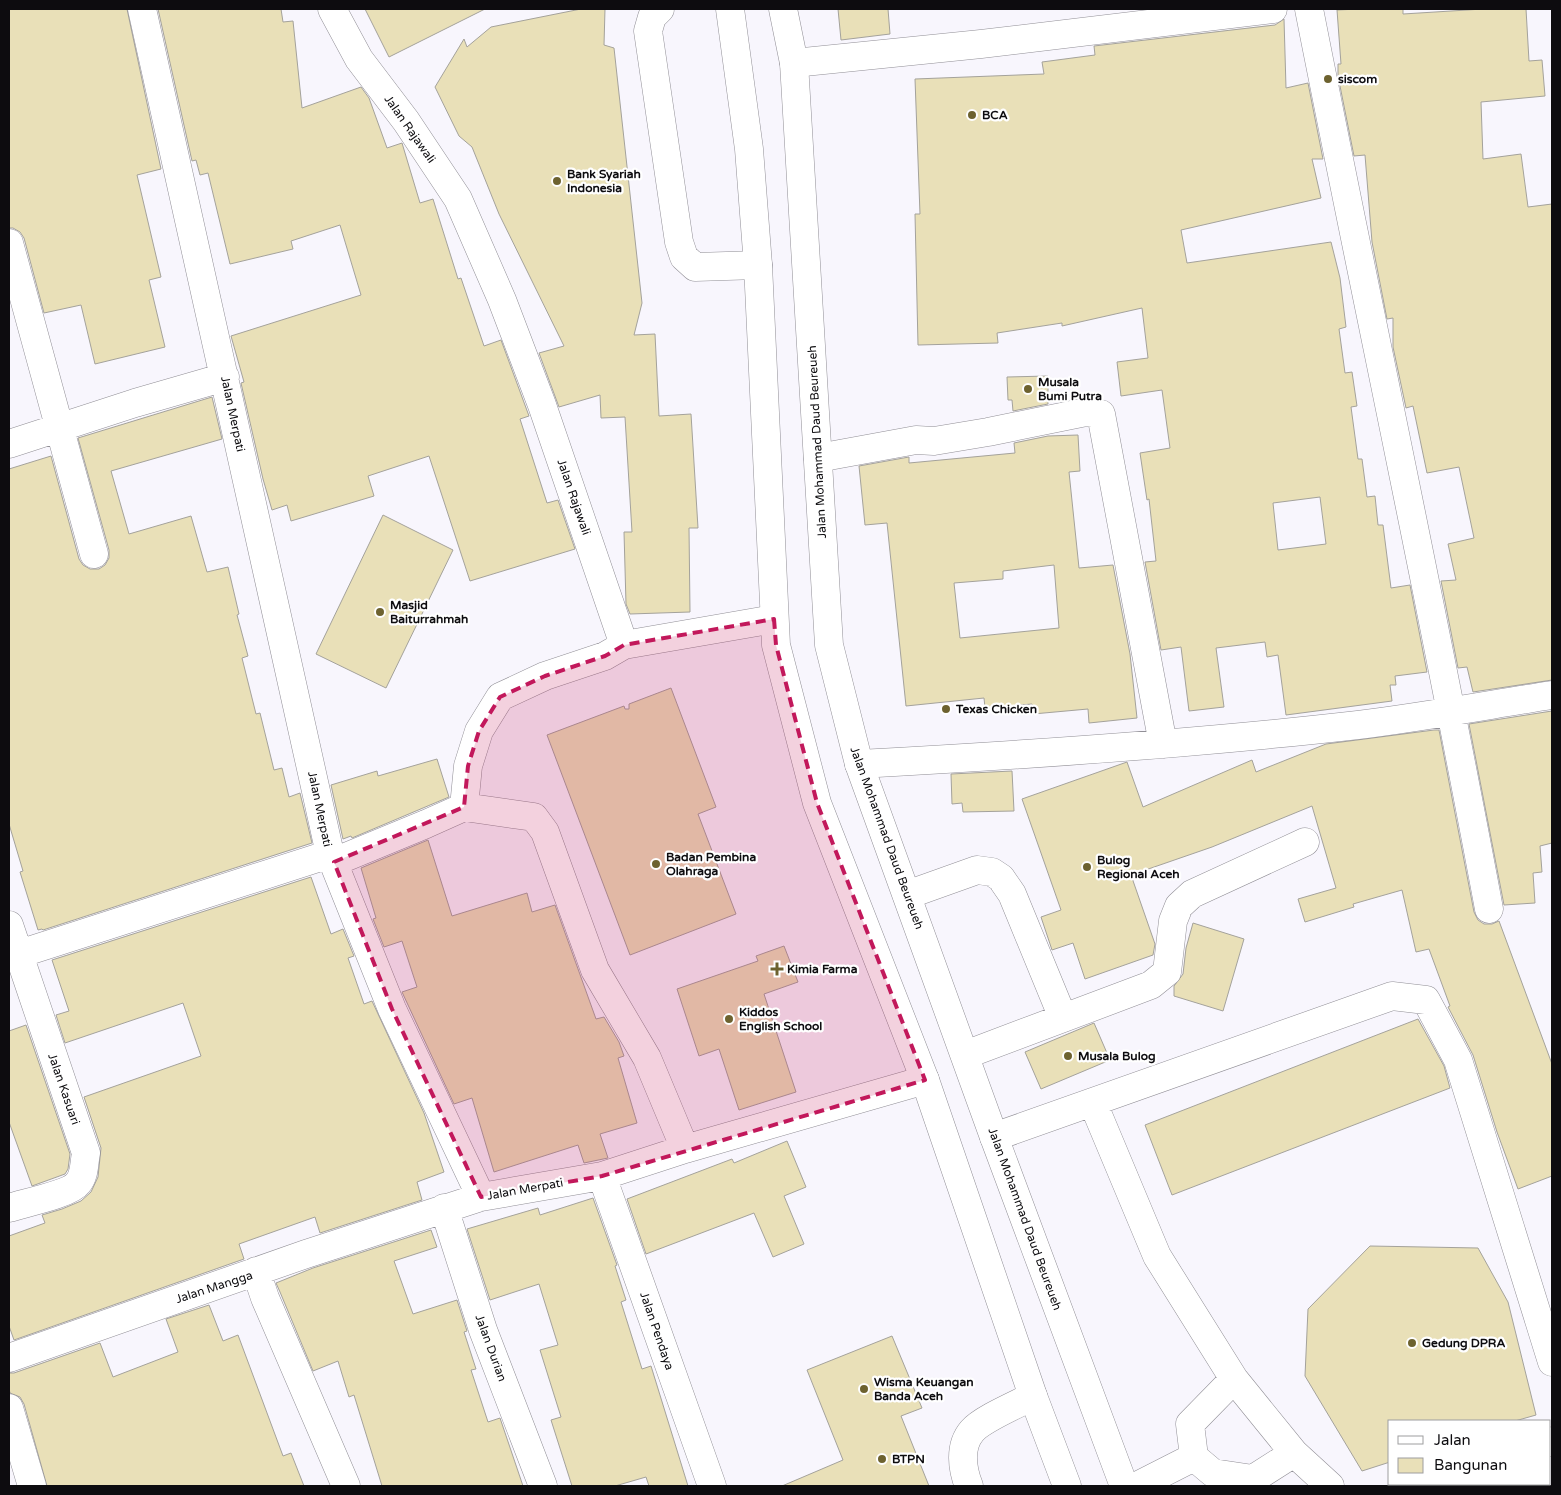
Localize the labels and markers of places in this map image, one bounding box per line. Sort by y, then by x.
place label: siscom [1338,72,1377,86]
marker: siscom [1322,73,1334,85]
place label: BCA [982,108,1008,122]
marker: BCA [966,109,978,121]
place label: Bank Syariah Indonesia [567,167,641,195]
marker: Bank Syariah Indonesia [551,175,563,187]
place label: Musala Bumi Putra [1038,375,1102,403]
marker: Musala Bumi Putra [1022,383,1034,395]
place label: Masjid Baiturrahmah [390,598,468,626]
marker: Masjid Baiturrahmah [374,606,386,618]
place label: Texas Chicken [955,702,1037,716]
marker: Texas Chicken [940,703,952,715]
place label: Badan Pembina Olahraga [666,850,756,879]
place label: Bulog Regional Aceh [1097,853,1180,882]
marker: Badan Pembina Olahraga [650,858,662,870]
marker: Bulog Regional Aceh [1081,861,1093,873]
place label: Kimia Farma [787,962,858,976]
marker: Kimia Farma [771,963,783,975]
place label: Kiddos English School [739,1005,822,1034]
marker: Kiddos English School [723,1013,735,1025]
place label: Musala Bulog [1078,1049,1156,1064]
marker: Musala Bulog [1062,1050,1074,1062]
place label: Gedung DPRA [1422,1336,1505,1351]
marker: Gedung DPRA [1406,1337,1418,1349]
place label: Wisma Keuangan Banda Aceh [874,1375,973,1403]
marker: Wisma Keuangan Banda Aceh [858,1383,870,1395]
place label: BTPN [892,1452,925,1466]
marker: BTPN [876,1453,888,1465]

